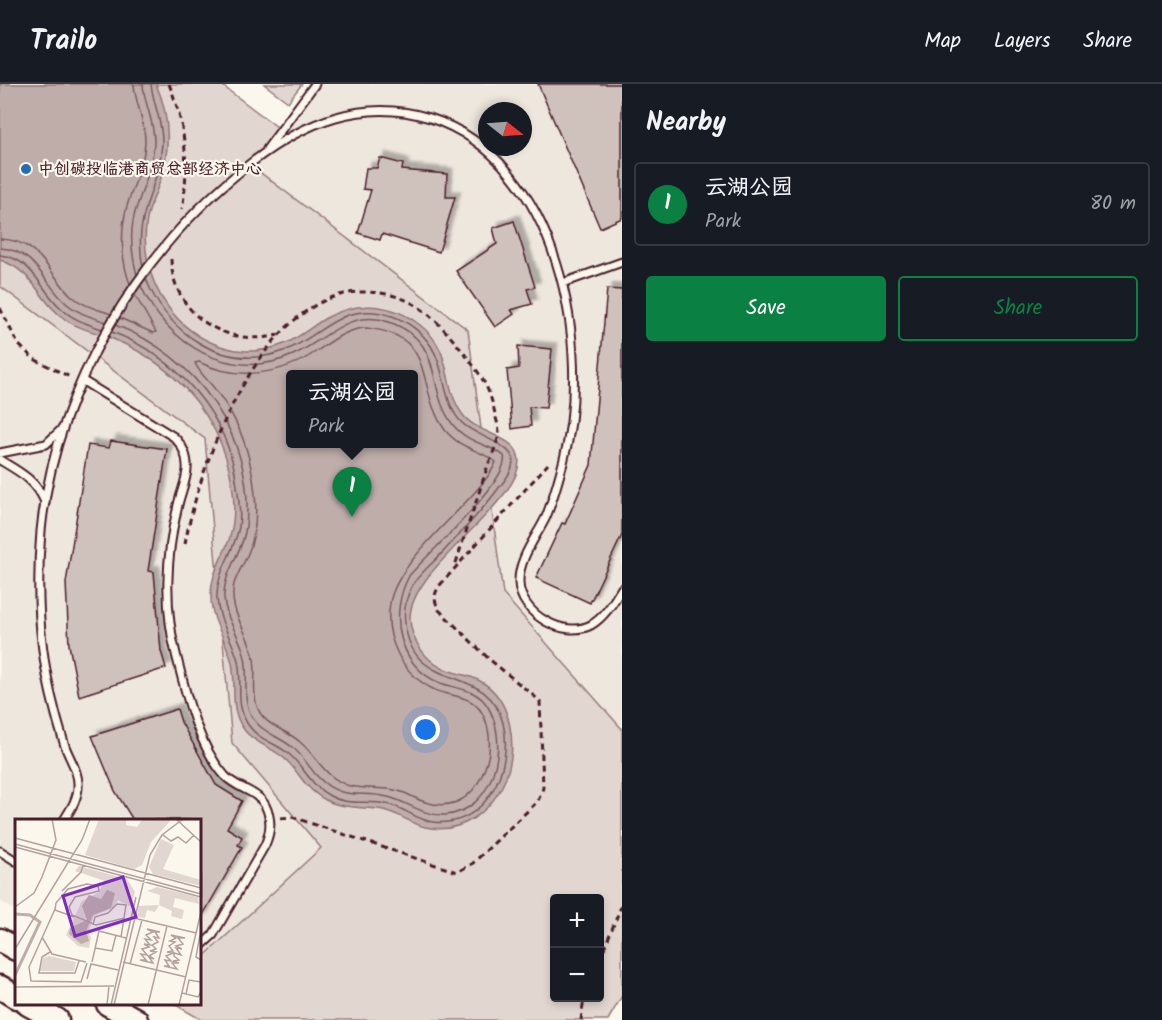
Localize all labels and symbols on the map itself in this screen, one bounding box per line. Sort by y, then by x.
north arrow [478,102,532,156]
place label: 中创碳投临港商贸总部经济中心 [38,157,262,182]
marker: 中创碳投临港商贸总部经济中心 [19,162,33,176]
pin: 1 [332,468,372,517]
your location [411,715,440,744]
inset map [15,819,201,1005]

